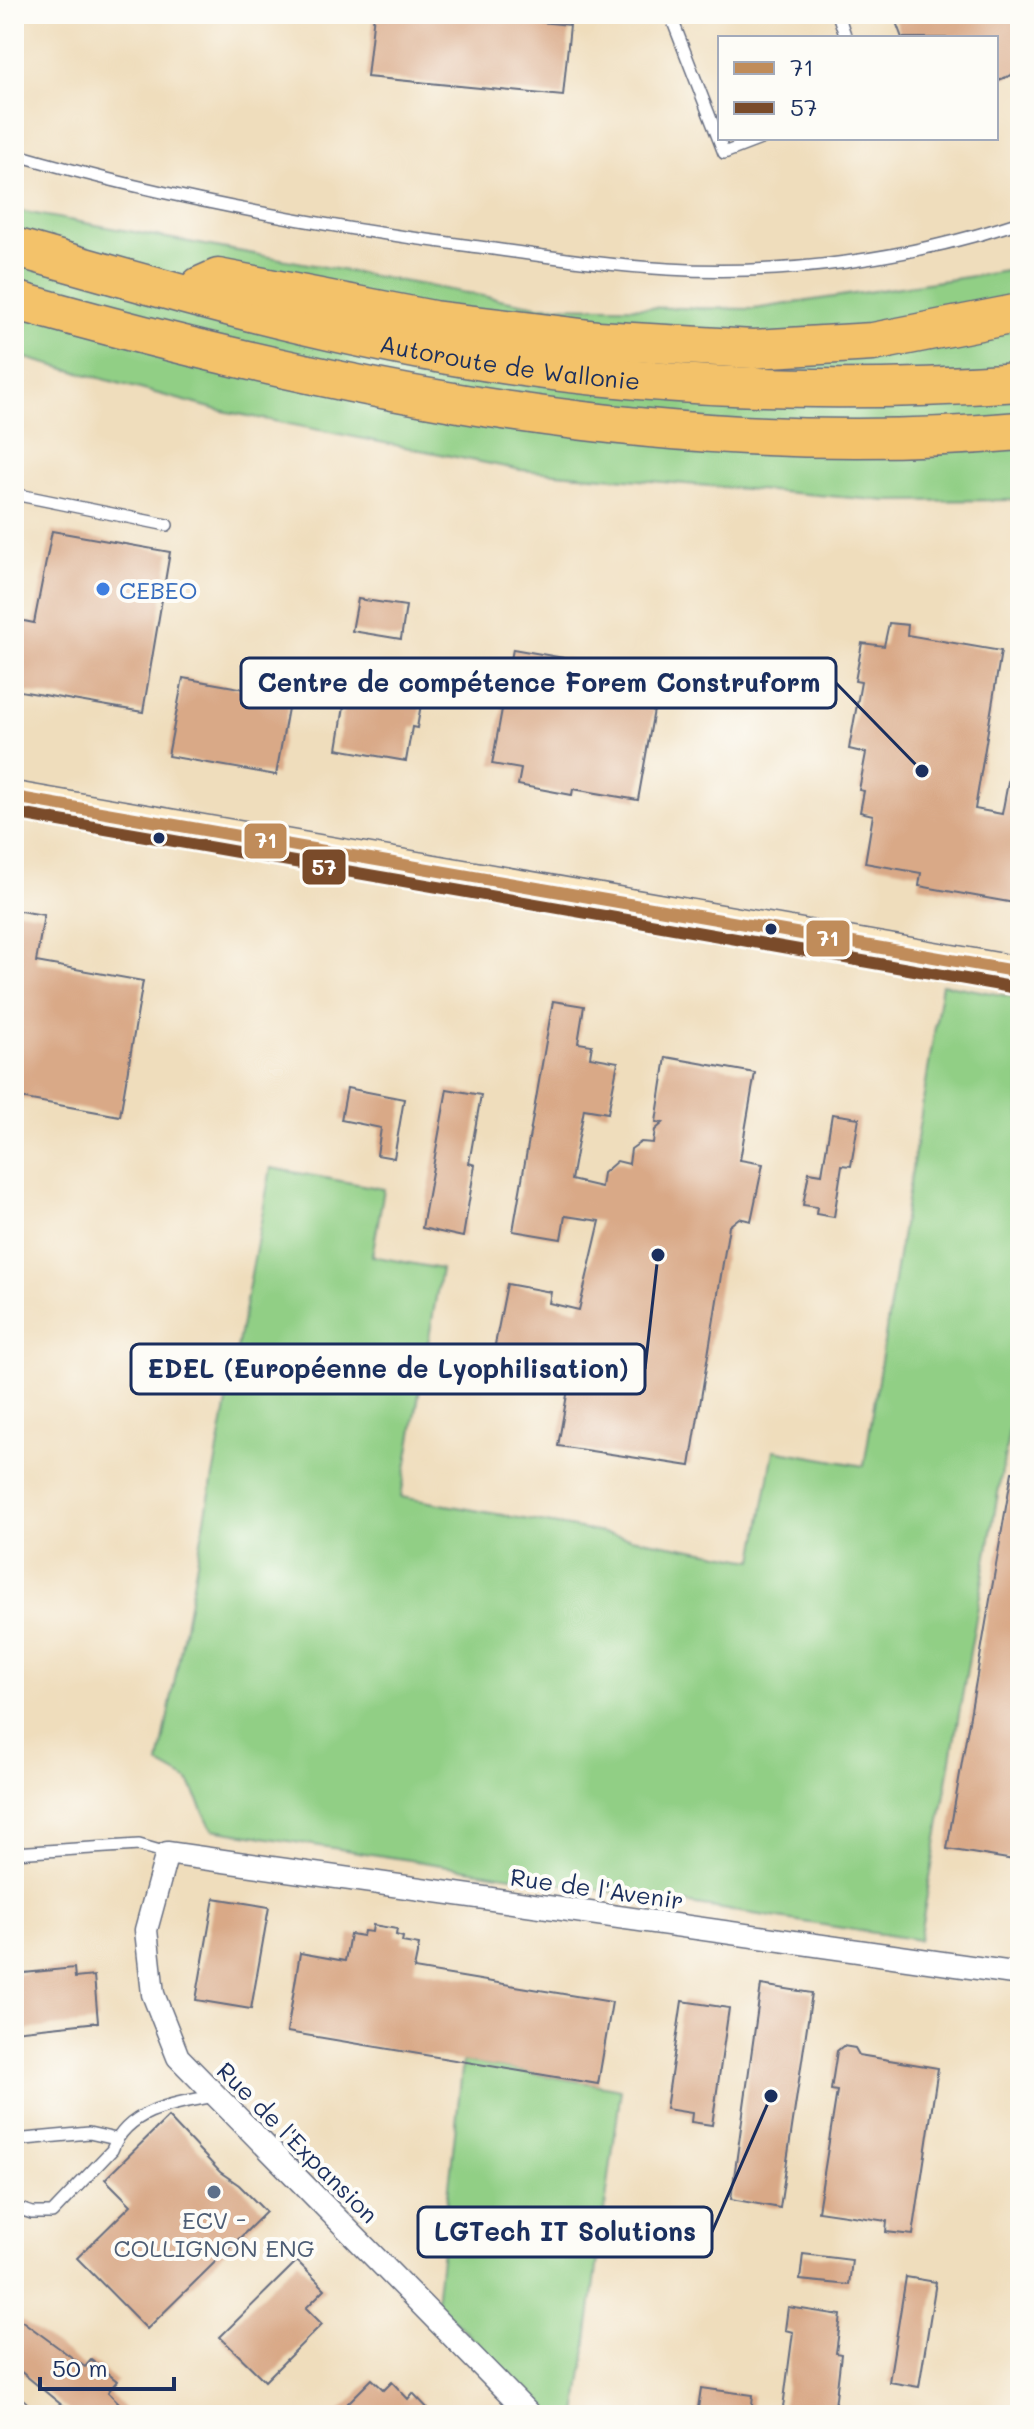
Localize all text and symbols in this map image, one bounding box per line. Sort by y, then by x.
legend [718,36,998,140]
text: 71 [790,51,814,82]
text: 57 [790,91,817,122]
street label: Autoroute de Wallonie [377,327,642,396]
place label: CEBEO [119,574,198,605]
marker: CEBEO [94,580,112,598]
callout: Centre de compétence Forem Construform [241,658,836,708]
text: Centre de compétence Forem Construform [258,665,820,699]
line badge: 71 [243,822,288,860]
text: 71 [255,825,277,854]
unlabelled marker [151,830,167,846]
line badge: 57 [301,848,347,886]
text: 57 [311,852,337,881]
line badge: 71 [805,919,851,958]
unlabelled marker [763,921,779,937]
text: 71 [817,923,839,952]
callout: EDEL (Européenne de Lyophilisation) [131,1344,645,1394]
text: EDEL (Européenne de Lyophilisation) [147,1351,629,1385]
street label: Rue de l'Avenir [508,1861,686,1915]
street label: Rue de l'Expansion [211,2055,385,2229]
marker: ECV - COLLIGNON ENG [205,2183,223,2201]
place label: ECV - COLLIGNON ENG [113,2204,315,2263]
callout: LGTech IT Solutions [418,2207,712,2257]
text: LGTech IT Solutions [434,2214,696,2248]
scale bar [40,2341,174,2391]
text: 50 m [52,2352,108,2383]

